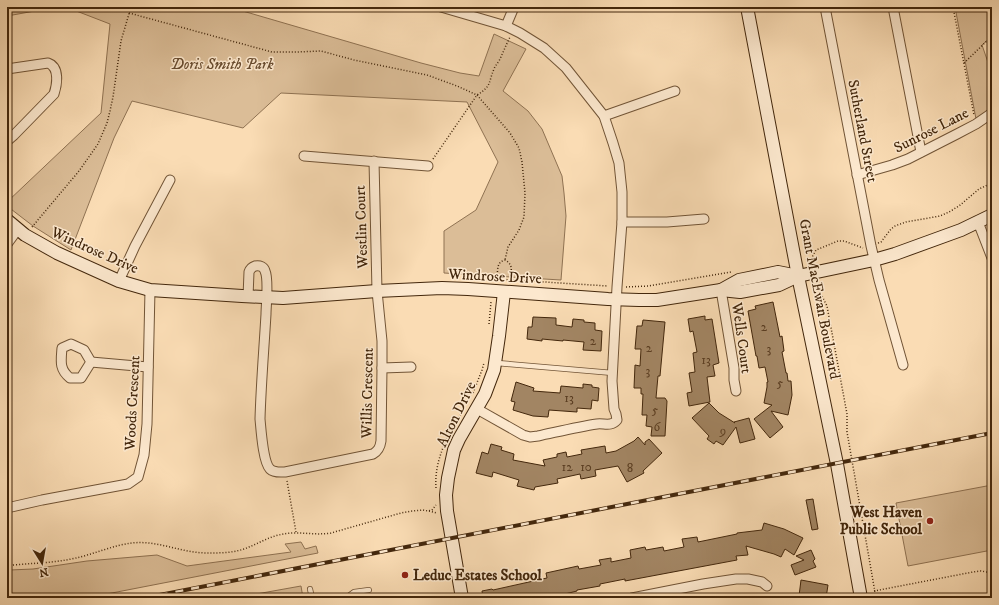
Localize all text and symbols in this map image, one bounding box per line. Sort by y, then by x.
park label: Doris Smith Park [171,55,274,74]
street label: Sutherland Street [843,78,882,184]
street label: Sunrose Lane [891,103,972,157]
street label: Westlin Court [351,185,372,270]
street label: Grant MacEwan Boulevard [795,217,844,381]
street label: Windrose Drive [47,222,141,278]
street label: Windrose Drive [447,265,542,288]
street label: Wells Court [727,300,756,375]
house number: 2 [761,319,768,335]
house number: 2 [590,333,597,349]
house number: 2 [646,340,653,356]
house number: 3 [767,341,772,357]
street label: Willis Crescent [357,347,378,439]
house number: 13 [701,352,711,368]
street label: Woods Crescent [120,355,144,452]
house number: 3 [646,363,651,379]
house number: 5 [777,375,784,391]
street label: Alton Drive [432,378,480,450]
house number: 13 [564,390,574,406]
house number: 5 [652,402,659,418]
house number: 6 [654,419,662,435]
house number: 9 [719,423,726,439]
house number: 12 [561,459,573,475]
house number: 10 [580,459,592,475]
house number: 8 [627,460,633,476]
place label: West Haven Public School [840,503,922,539]
marker: West Haven Public School [925,516,935,526]
north arrow [22,543,62,583]
text: N [38,564,49,580]
place label: Leduc Estates School [413,566,542,585]
marker: Leduc Estates School [400,570,410,580]

